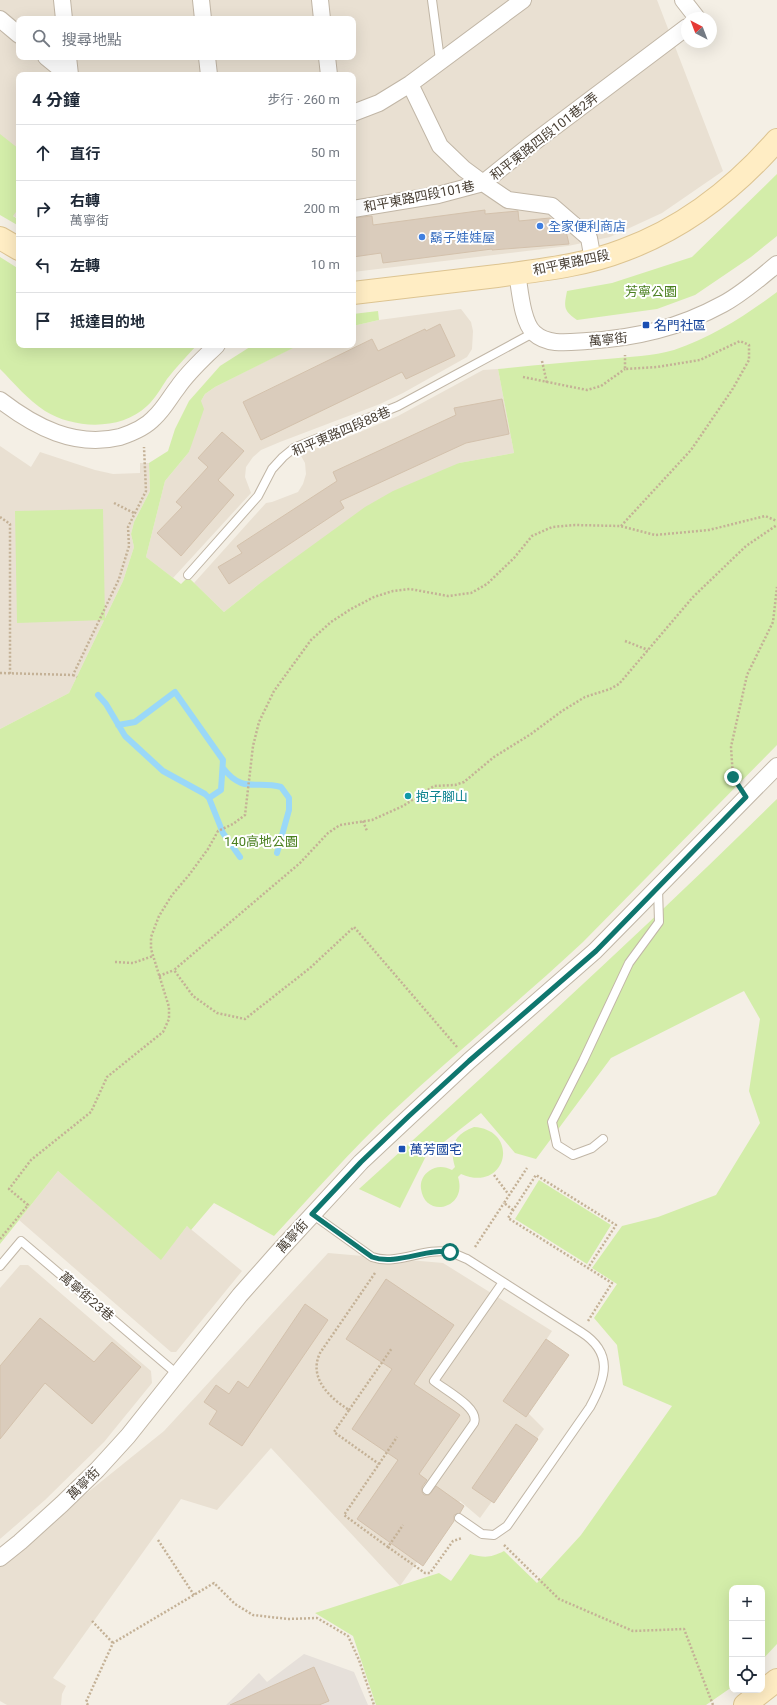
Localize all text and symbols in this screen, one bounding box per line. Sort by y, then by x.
north arrow [681,12,717,48]
search box [16,16,356,60]
icon: search [30,27,52,49]
text: 搜尋地點 [62,31,122,49]
street label: 和平東路四段101巷2弄 [487,89,601,183]
text: 4 分鐘 [32,90,80,110]
text: 步行 · 260 m [268,92,340,107]
icon: ahead [32,142,54,164]
text: 直行 [70,145,100,163]
text: 50 m [311,145,340,160]
street label: 和平東路四段101巷 [362,178,476,215]
text: 右轉 [70,192,100,210]
icon: right [32,198,54,220]
text: 200 m [303,201,340,216]
text: 萬寧街 [70,213,109,228]
place label: 全家便利商店 [548,219,626,234]
marker: 全家便利商店 [535,221,545,231]
place label: 鬍子娃娃屋 [430,230,495,245]
marker: 鬍子娃娃屋 [417,232,427,242]
street label: 和平東路四段 [531,247,611,278]
icon: left [32,254,54,276]
text: 左轉 [70,257,100,275]
text: 10 m [311,257,340,272]
park label: 芳寧公園 [625,284,677,299]
icon: arrive [32,310,54,332]
text: 抵達目的地 [70,313,145,331]
place label: 名門社區 [654,318,706,333]
marker: 名門社區 [641,320,651,330]
street label: 萬寧街 [588,330,628,349]
street label: 和平東路四段88巷 [290,404,393,459]
route end [724,768,742,786]
place label: 抱子腳山 [416,789,468,804]
marker: 抱子腳山 [403,791,413,801]
park label: 140高地公園 [224,834,298,849]
place label: 萬芳國宅 [410,1142,462,1157]
marker: 萬芳國宅 [397,1144,407,1154]
street label: 萬寧街 [274,1217,311,1256]
route start [441,1243,459,1261]
street label: 萬寧街23巷 [57,1269,117,1324]
street label: 萬寧街 [64,1464,102,1502]
map controls [729,1585,765,1693]
button: + [729,1585,765,1621]
button: − [729,1621,765,1657]
button: locate [729,1657,765,1693]

